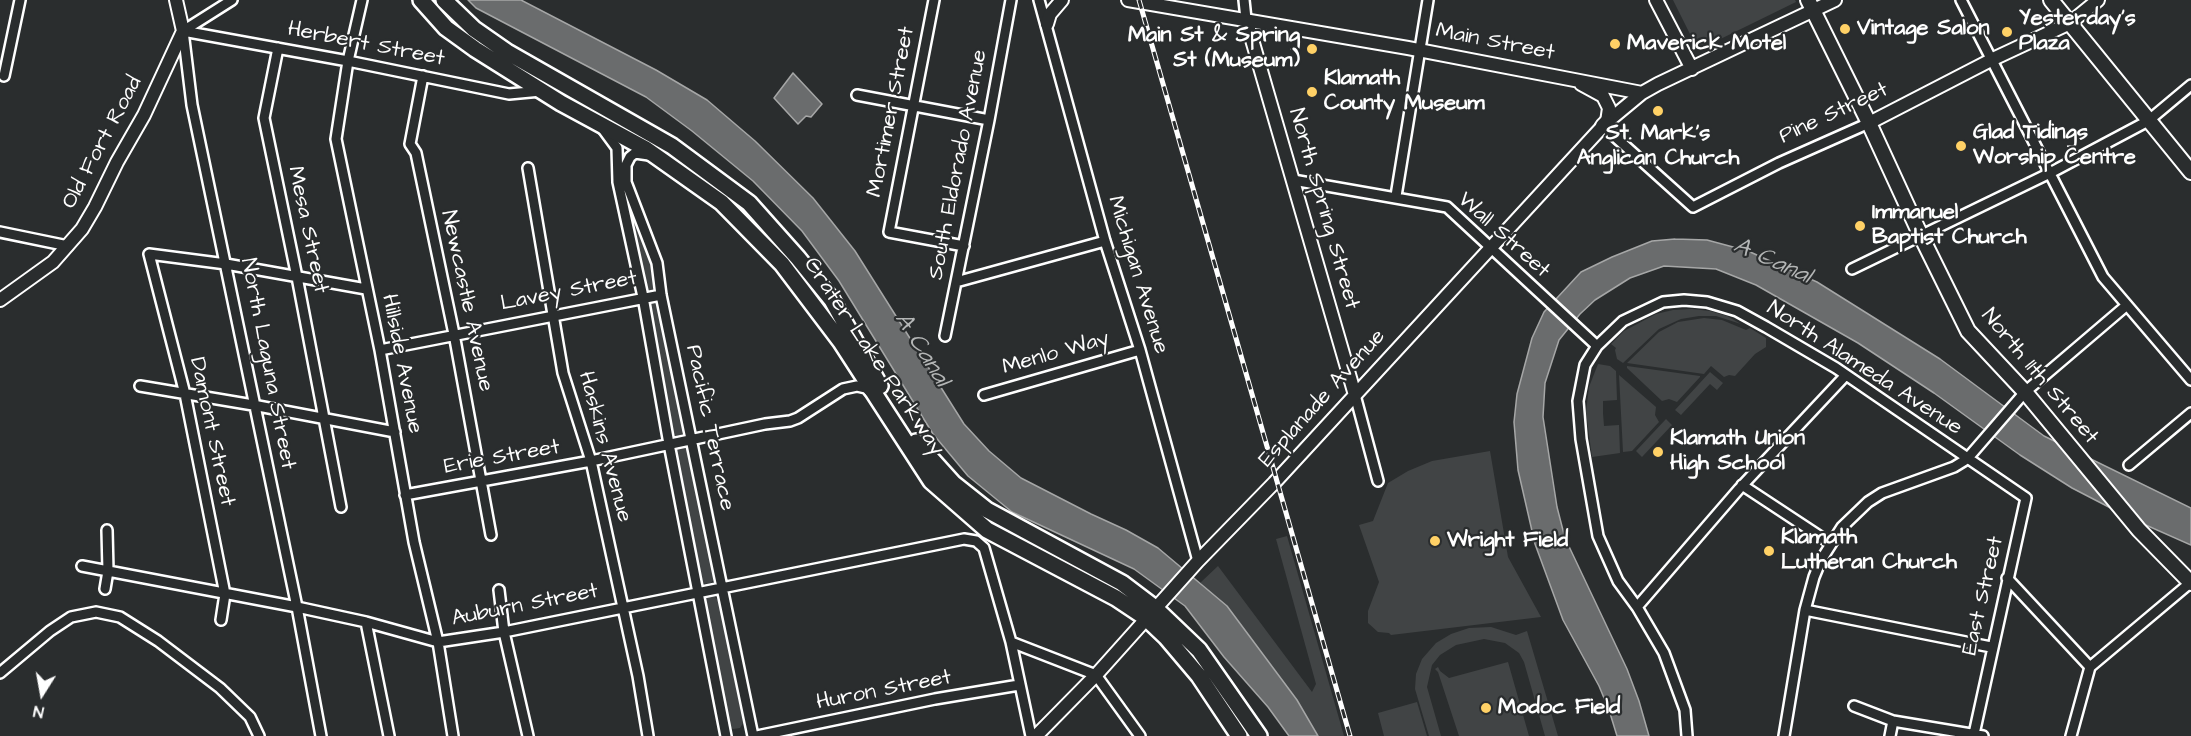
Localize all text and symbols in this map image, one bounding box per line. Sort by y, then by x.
place label: Yesterday's Plaza [2019,6,2136,57]
place label: Vintage Salon [1857,16,1989,42]
street label: Herbert Street [285,17,447,73]
street label: Main Street [1433,19,1557,67]
marker: Vintage Salon [1838,22,1852,36]
place label: Main St & Spring St (Museum) [1128,23,1300,74]
street label: Mortimer Street [863,25,921,199]
marker: Yesterday's Plaza [2000,25,2014,39]
place label: Maverick Motel [1627,31,1786,57]
marker: Maverick Motel [1608,37,1622,51]
marker: Main St & Spring St (Museum) [1305,42,1319,56]
street label: South Eldorado Avenue [924,48,994,282]
place label: Klamath County Museum [1324,66,1485,118]
street label: Old Fort Road [57,72,149,214]
street label: Pine Street [1775,77,1893,151]
marker: Klamath County Museum [1305,85,1319,99]
marker: St. Mark's Anglican Church [1651,104,1665,118]
street label: North Spring Street [1282,105,1364,313]
place label: Glad Tidings Worship Centre [1973,120,2136,172]
place label: St. Mark's Anglican Church [1577,121,1739,172]
marker: Glad Tidings Worship Centre [1954,139,1968,153]
street label: Mesa Street [281,164,333,296]
street label: Wall Street [1451,188,1555,284]
street label: Michigan Avenue [1100,193,1174,357]
place label: Immanuel Baptist Church [1872,200,2027,252]
street label: Newcastle Avenue [434,208,498,394]
marker: Immanuel Baptist Church [1853,219,1867,233]
water label: A Canal [1729,232,1815,292]
street label: Crater Lake Parkway [797,253,949,461]
street label: North Laguna Street [234,256,300,472]
street label: Lavey Street [499,266,639,318]
street label: Hillside Avenue [375,292,427,436]
street label: North Alameda Avenue [1761,296,1967,442]
street label: North 11th Street [1975,304,2103,450]
water label: A Canal [887,308,955,392]
street label: Esplanade Avenue [1254,325,1392,473]
street label: Menlo Way [1000,326,1112,382]
street label: Pacific Terrace [679,343,739,513]
street label: Damont Street [182,355,240,509]
street label: Haskins Avenue [571,369,637,525]
place label: Klamath Union High School [1670,426,1805,478]
street label: Erie Street [442,435,562,481]
marker: Klamath Union High School [1651,445,1665,459]
place label: Klamath Lutheran Church [1781,525,1957,576]
place label: Wright Field [1447,528,1568,554]
marker: Wright Field [1428,534,1442,548]
street label: East Street [1958,534,2010,658]
marker: Klamath Lutheran Church [1762,544,1776,558]
street label: Auburn Street [450,579,600,633]
north arrow [12,664,72,724]
street label: Huron Street [814,665,954,717]
place label: Modoc Field [1498,695,1620,721]
text: N [32,700,46,723]
marker: Modoc Field [1479,701,1493,715]

